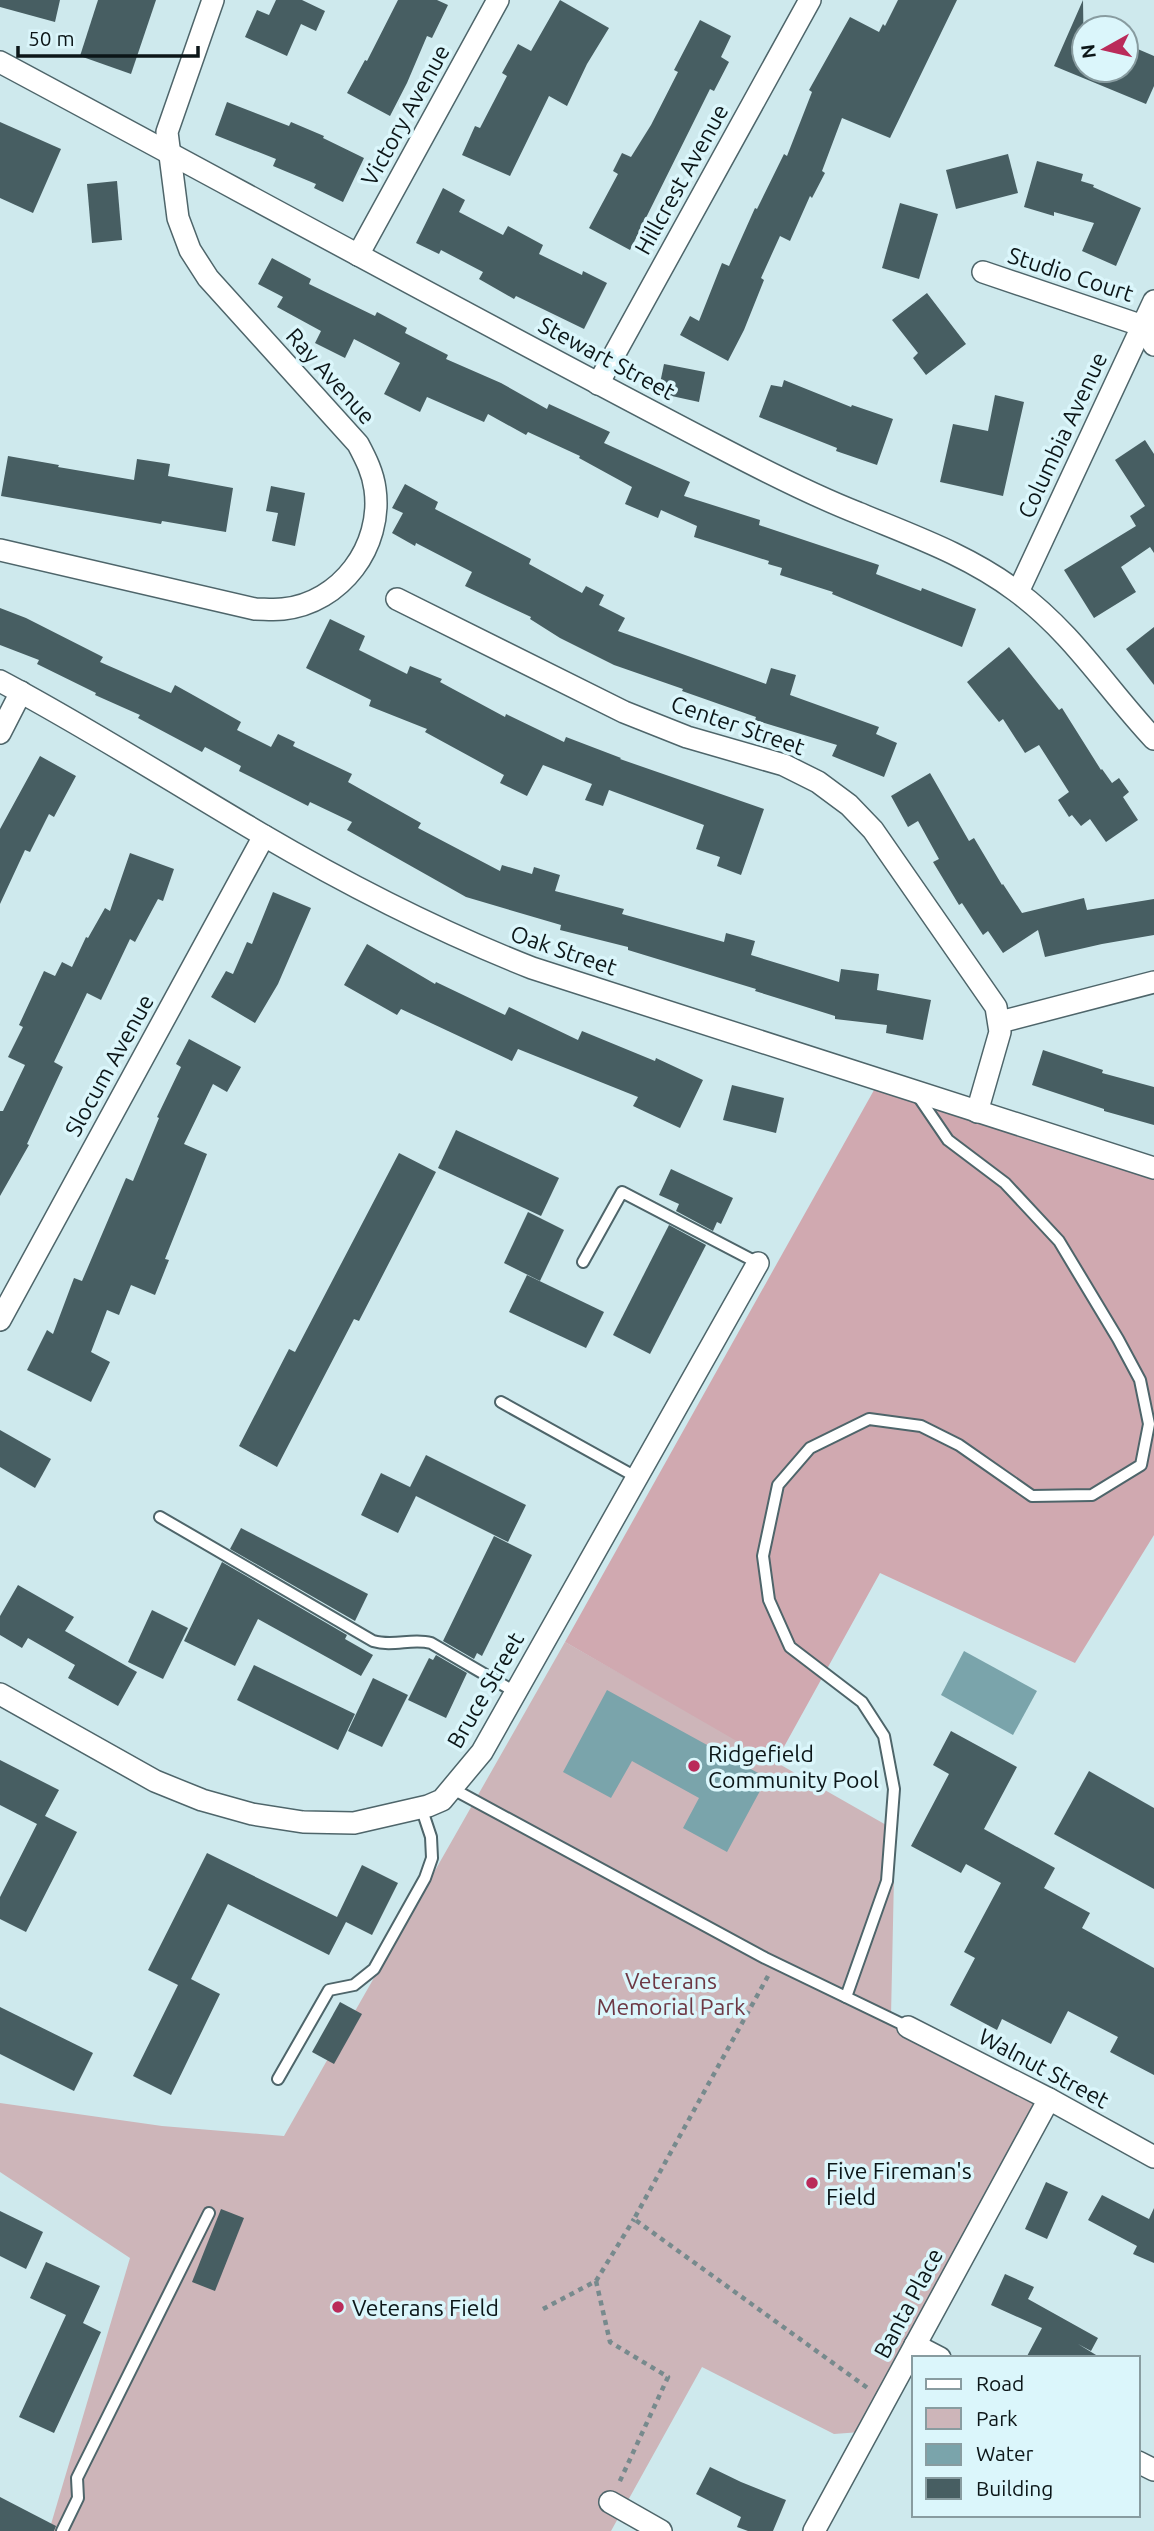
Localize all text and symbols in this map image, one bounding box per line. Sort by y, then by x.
scale bar [18,14,198,58]
north arrow [1070,14,1140,84]
text: 50 m [28,26,75,50]
street label: Victory Avenue [356,40,454,190]
text: N [1076,43,1100,60]
street label: Hillcrest Avenue [629,100,733,258]
street label: Studio Court [1005,242,1137,306]
street label: Stewart Street [535,312,679,404]
street label: Ray Avenue [282,323,380,429]
street label: Columbia Avenue [1013,348,1111,522]
street label: Center Street [668,690,808,760]
street label: Oak Street [508,920,620,980]
street label: Slocum Avenue [60,990,158,1140]
street label: Bruce Street [442,1628,528,1752]
place label: Ridgefield Community Pool [708,1741,879,1792]
marker: Ridgefield Community Pool [686,1758,702,1774]
park label: Veterans Memorial Park [596,1968,746,2019]
street label: Walnut Street [975,2023,1113,2113]
place label: Five Fireman's Field [826,2158,972,2209]
marker: Five Fireman's Field [804,2175,820,2191]
street label: Banta Place [869,2244,947,2362]
place label: Veterans Field [352,2295,499,2320]
marker: Veterans Field [330,2299,346,2315]
legend [912,2356,1140,2517]
text: Road [976,2371,1024,2395]
text: Park [976,2406,1018,2430]
text: Water [976,2441,1034,2465]
text: Building [976,2476,1053,2500]

